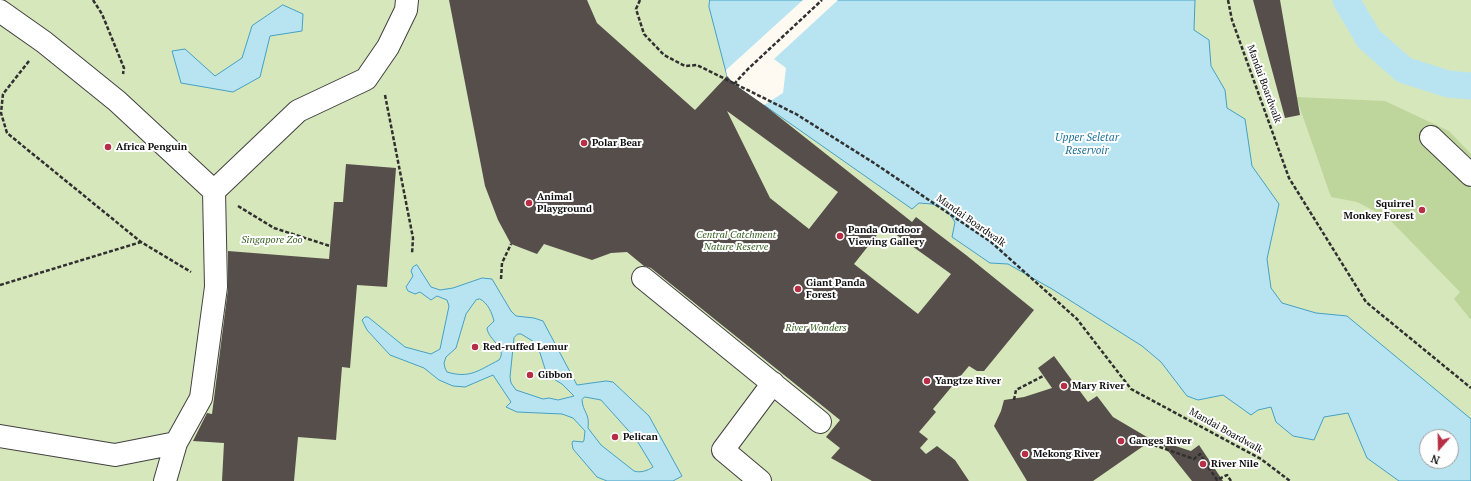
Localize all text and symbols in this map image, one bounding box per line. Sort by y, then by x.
street label: Mandai Boardwalk [1244,43,1284,125]
water label: Upper Seletar Reservoir [1055,131,1119,157]
place label: Polar Bear [592,137,642,149]
marker: Polar Bear [579,138,589,148]
place label: Africa Penguin [116,141,187,153]
marker: Africa Penguin [103,142,113,152]
place label: Animal Playground [537,191,592,214]
street label: Mandai Boardwalk [934,192,1008,250]
marker: Animal Playground [524,198,534,208]
place label: Squirrel Monkey Forest [1344,198,1414,222]
marker: Squirrel Monkey Forest [1417,205,1427,215]
place label: Panda Outdoor Viewing Gallery [848,224,924,248]
park label: Central Catchment Nature Reserve [696,229,776,252]
marker: Panda Outdoor Viewing Gallery [835,231,845,241]
park label: Singapore Zoo [241,234,303,246]
place label: Giant Panda Forest [806,277,865,300]
marker: Giant Panda Forest [793,284,803,294]
park label: River Wonders [785,322,847,334]
place label: Red-ruffed Lemur [483,341,568,353]
marker: Red-ruffed Lemur [470,342,480,352]
place label: Gibbon [538,369,573,381]
marker: Gibbon [525,370,535,380]
place label: Yangtze River [935,375,1001,387]
marker: Yangtze River [922,376,932,386]
place label: Mary River [1072,380,1124,392]
marker: Mary River [1059,381,1069,391]
street label: Mandai Boardwalk [1187,406,1265,456]
north arrow [1419,429,1459,469]
place label: Pelican [623,431,658,443]
marker: Pelican [610,432,620,442]
place label: Ganges River [1129,435,1192,447]
marker: Ganges River [1116,436,1126,446]
place label: Mekong River [1033,448,1099,460]
marker: Mekong River [1020,449,1030,459]
text: N [1429,451,1442,467]
place label: River Nile [1211,458,1258,470]
marker: River Nile [1198,459,1208,469]

